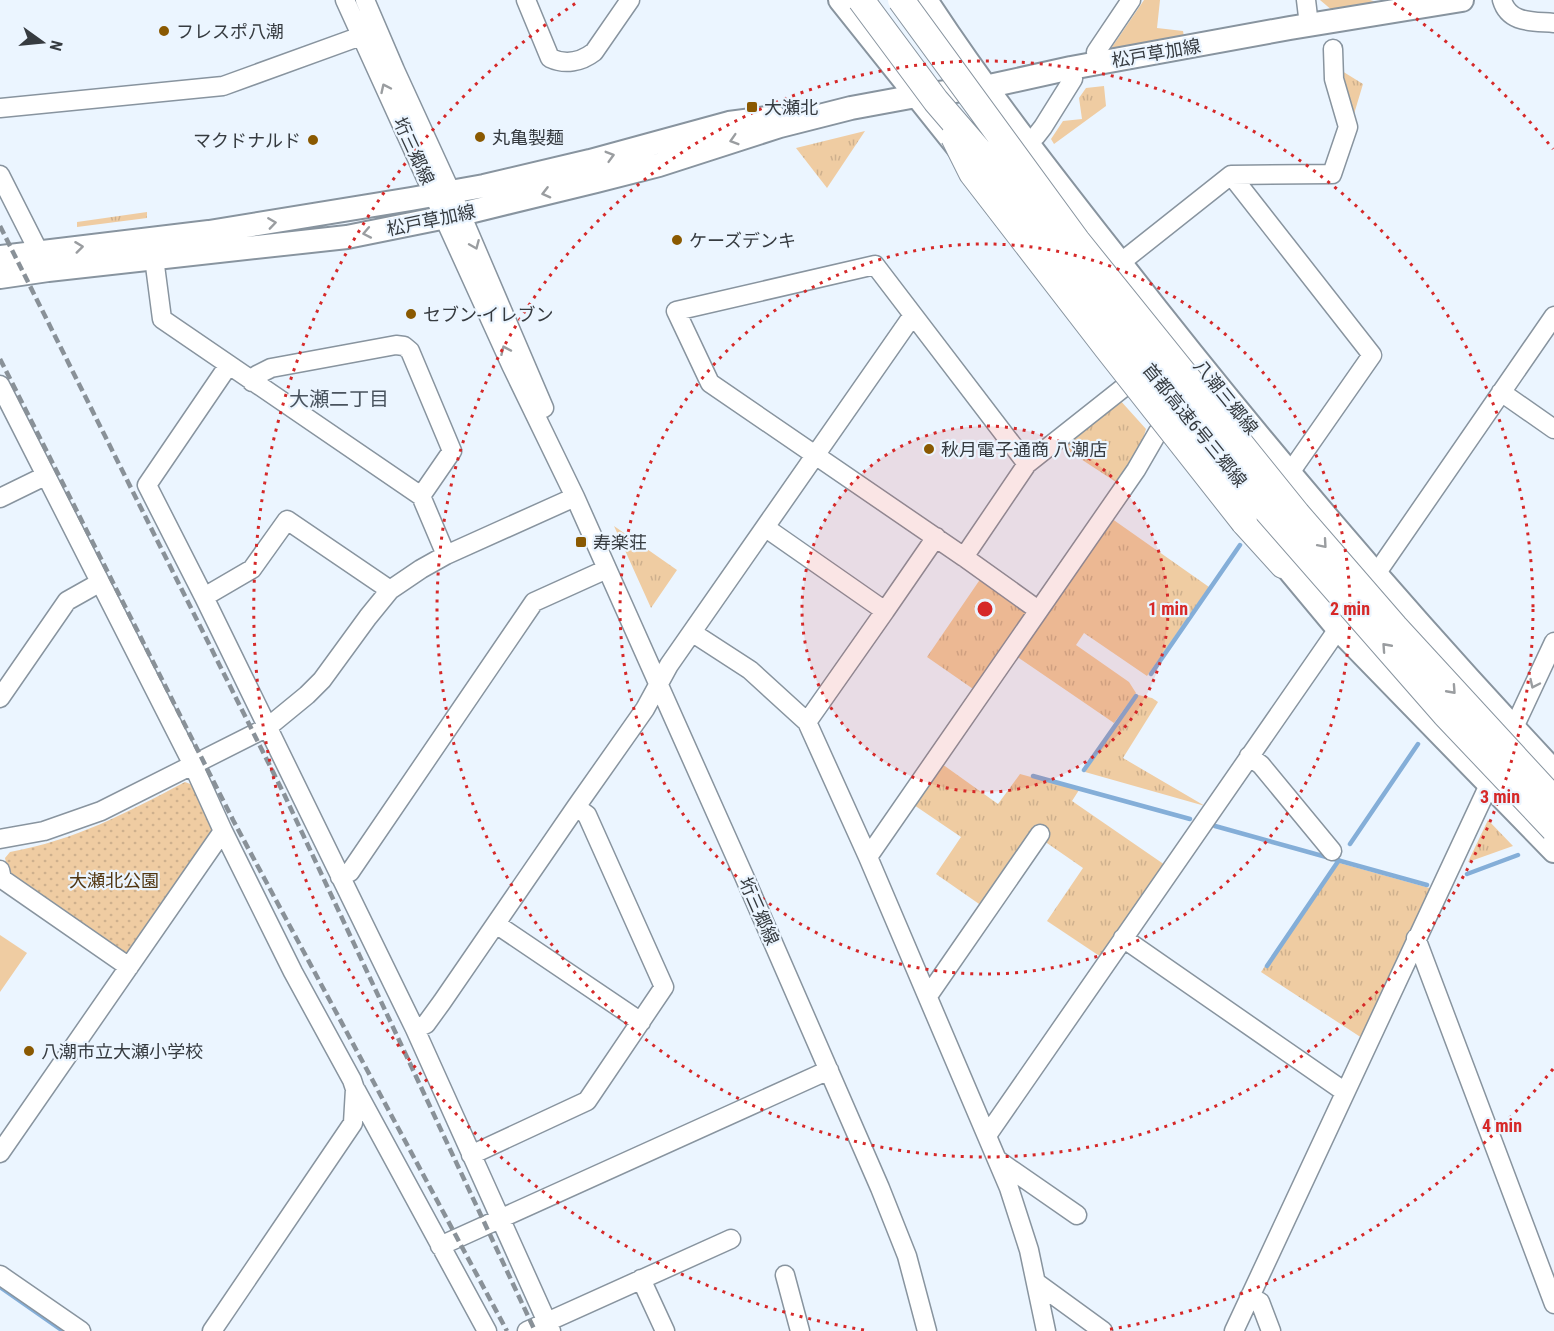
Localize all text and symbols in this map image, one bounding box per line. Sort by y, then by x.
north arrow [12,12,72,72]
place label: フレスポ八潮 [176,21,284,42]
marker: フレスポ八潮 [157,24,171,38]
street label: 松戸草加線 [1110,35,1202,71]
text: N [46,39,66,53]
one-way arrow [380,84,392,95]
place label: 大瀬北 [764,97,818,118]
marker: 大瀬北 [745,100,759,114]
street label: 垳三郷線 [389,114,439,188]
place label: 丸亀製麺 [492,127,564,148]
place label: マクドナルド [193,130,301,151]
marker: 丸亀製麺 [473,130,487,144]
marker: マクドナルド [306,133,320,147]
one-way arrow [729,133,740,145]
one-way arrow [604,151,615,163]
one-way arrow [541,186,551,199]
street label: 松戸草加線 [385,200,477,240]
one-way arrow [268,217,277,229]
one-way arrow [362,226,372,239]
place label: ケーズデンキ [689,230,796,251]
marker: ケーズデンキ [670,233,684,247]
one-way arrow [468,239,480,250]
one-way arrow [74,242,84,254]
place label: セブン-イレブン [423,304,553,325]
marker: セブン-イレブン [404,307,418,321]
one-way arrow [500,345,512,356]
street label: 八潮三郷線 [1190,355,1262,439]
street label: 首都高速6号三郷線 [1139,359,1251,491]
district label: 大瀬二丁目 [289,387,389,411]
place label: 秋月電子通商 八潮店 [941,439,1107,460]
marker: 秋月電子通商 八潮店 [922,442,936,456]
place label: 寿楽荘 [593,532,647,553]
marker: 寿楽荘 [574,535,588,549]
one-way arrow [1316,537,1327,548]
text: 1 min [1148,598,1188,619]
text: 2 min [1330,598,1370,619]
centre of rings [975,599,995,619]
one-way arrow [1382,643,1393,654]
one-way arrow [1529,678,1541,689]
one-way arrow [1445,683,1456,694]
text: 3 min [1480,786,1520,807]
park label: 大瀬北公園 [69,870,159,891]
street label: 垳三郷線 [735,874,783,948]
place label: 八潮市立大瀬小学校 [41,1041,203,1062]
marker: 八潮市立大瀬小学校 [22,1044,36,1058]
text: 4 min [1482,1115,1522,1136]

